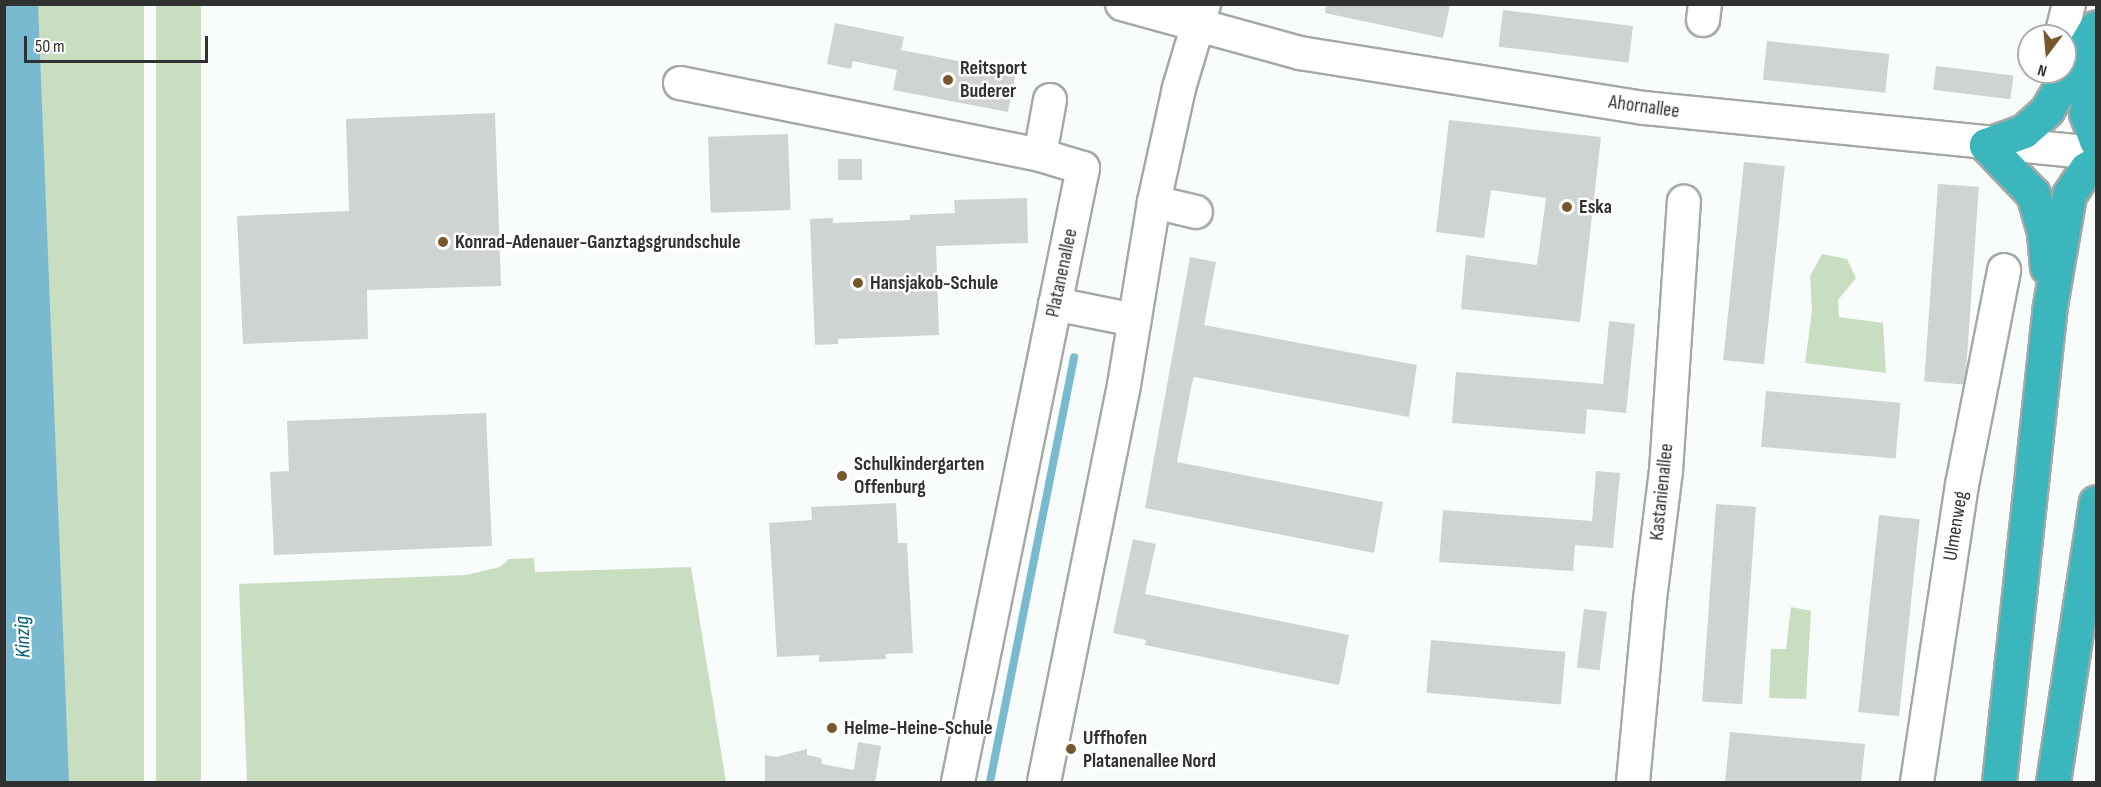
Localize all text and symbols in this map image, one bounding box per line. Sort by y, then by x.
scale bar [27,24,212,62]
north arrow [2017,24,2077,84]
text: 50 m [35,36,65,57]
place label: Reitsport Buderer [960,56,1027,103]
text: N [2036,60,2049,80]
marker: Reitsport Buderer [941,73,955,87]
street label: Ahornallee [1607,90,1681,124]
place label: Eska [1579,195,1612,219]
marker: Eska [1560,200,1574,214]
street label: Platanenallee [1041,227,1083,319]
place label: Konrad-Adenauer-Ganztagsgrundschule [455,230,740,254]
marker: Konrad-Adenauer-Ganztagsgrundschule [436,235,450,249]
place label: Hansjakob-Schule [870,271,998,295]
marker: Hansjakob-Schule [851,276,865,290]
street label: Kastanienallee [1645,442,1679,542]
place label: Schulkindergarten Offenburg [854,452,984,499]
marker: Schulkindergarten Offenburg [835,469,849,483]
street label: Ulmenweg [1939,489,1973,563]
water label: Kinzig [10,616,36,658]
place label: Helme-Heine-Schule [844,716,993,740]
marker: Helme-Heine-Schule [825,721,839,735]
place label: Uffhofen Platanenallee Nord [1083,726,1216,773]
marker: Uffhofen Platanenallee Nord [1064,742,1078,756]

